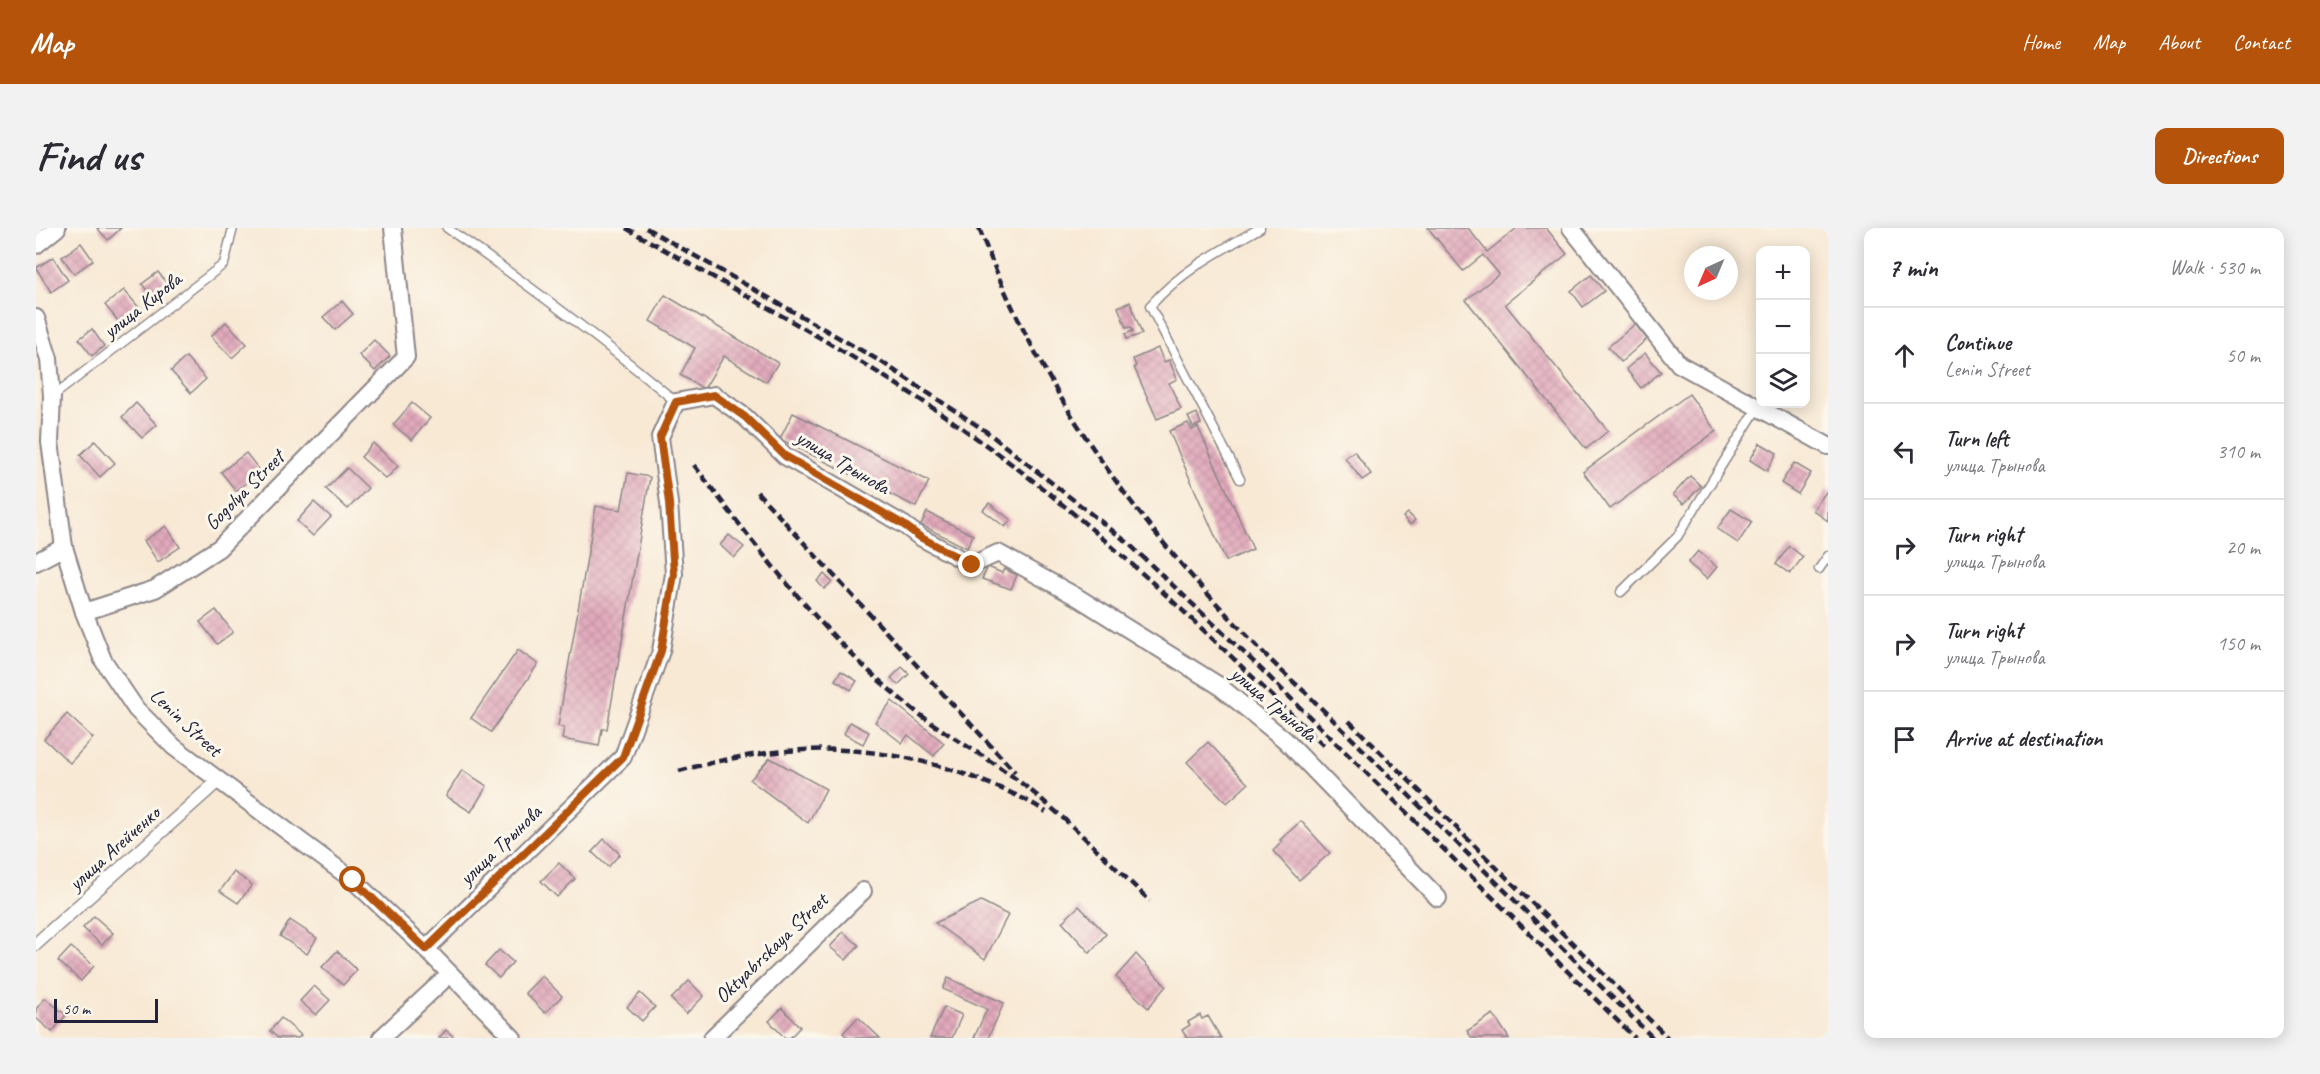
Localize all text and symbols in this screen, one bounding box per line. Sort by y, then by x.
text: Map [30,25,73,60]
text: Home [2022,29,2060,55]
text: Map [2093,29,2125,55]
text: About [2158,29,2200,55]
text: Contact [2233,29,2290,55]
button: Directions [2155,128,2284,184]
text: Find us [36,130,141,183]
north arrow [1684,246,1738,300]
map controls [1756,246,1810,408]
button: + [1756,246,1810,300]
text: 7 min [1888,251,1938,284]
text: Walk · 530 m [2170,255,2260,280]
street label: улица Кирова [96,265,188,345]
button: − [1756,300,1810,354]
text: Continue [1945,329,2011,357]
icon: ahead [1888,339,1921,372]
text: 50 m [2226,343,2260,368]
button: layers [1756,354,1810,408]
text: Lenin Street [1945,357,2030,382]
street label: улица Трынова [790,423,896,501]
text: Turn left [1945,425,2009,453]
icon: left [1888,435,1921,468]
text: 310 m [2217,439,2260,464]
street label: Gogolya Street [199,442,292,535]
text: улица Трынова [1945,453,2045,478]
text: Turn right [1945,521,2022,549]
icon: right [1888,531,1921,564]
text: 20 m [2226,535,2260,560]
text: улица Трынова [1945,549,2045,574]
route end [958,551,984,577]
text: Turn right [1945,617,2022,645]
icon: right [1888,627,1921,660]
text: 150 m [2217,631,2260,656]
text: улица Трынова [1945,645,2045,670]
street label: улица Трынова [1224,659,1324,749]
street label: Lenin Street [145,682,229,763]
icon: arrive [1888,723,1921,756]
text: Arrive at destination [1945,725,2102,753]
street label: улица Агейченко [61,798,167,897]
street label: улица Трынова [452,798,548,892]
route start [339,866,365,892]
street label: Oktyabrskaya Street [709,886,835,1009]
scale bar [54,996,158,1024]
text: 50 m [63,999,90,1019]

